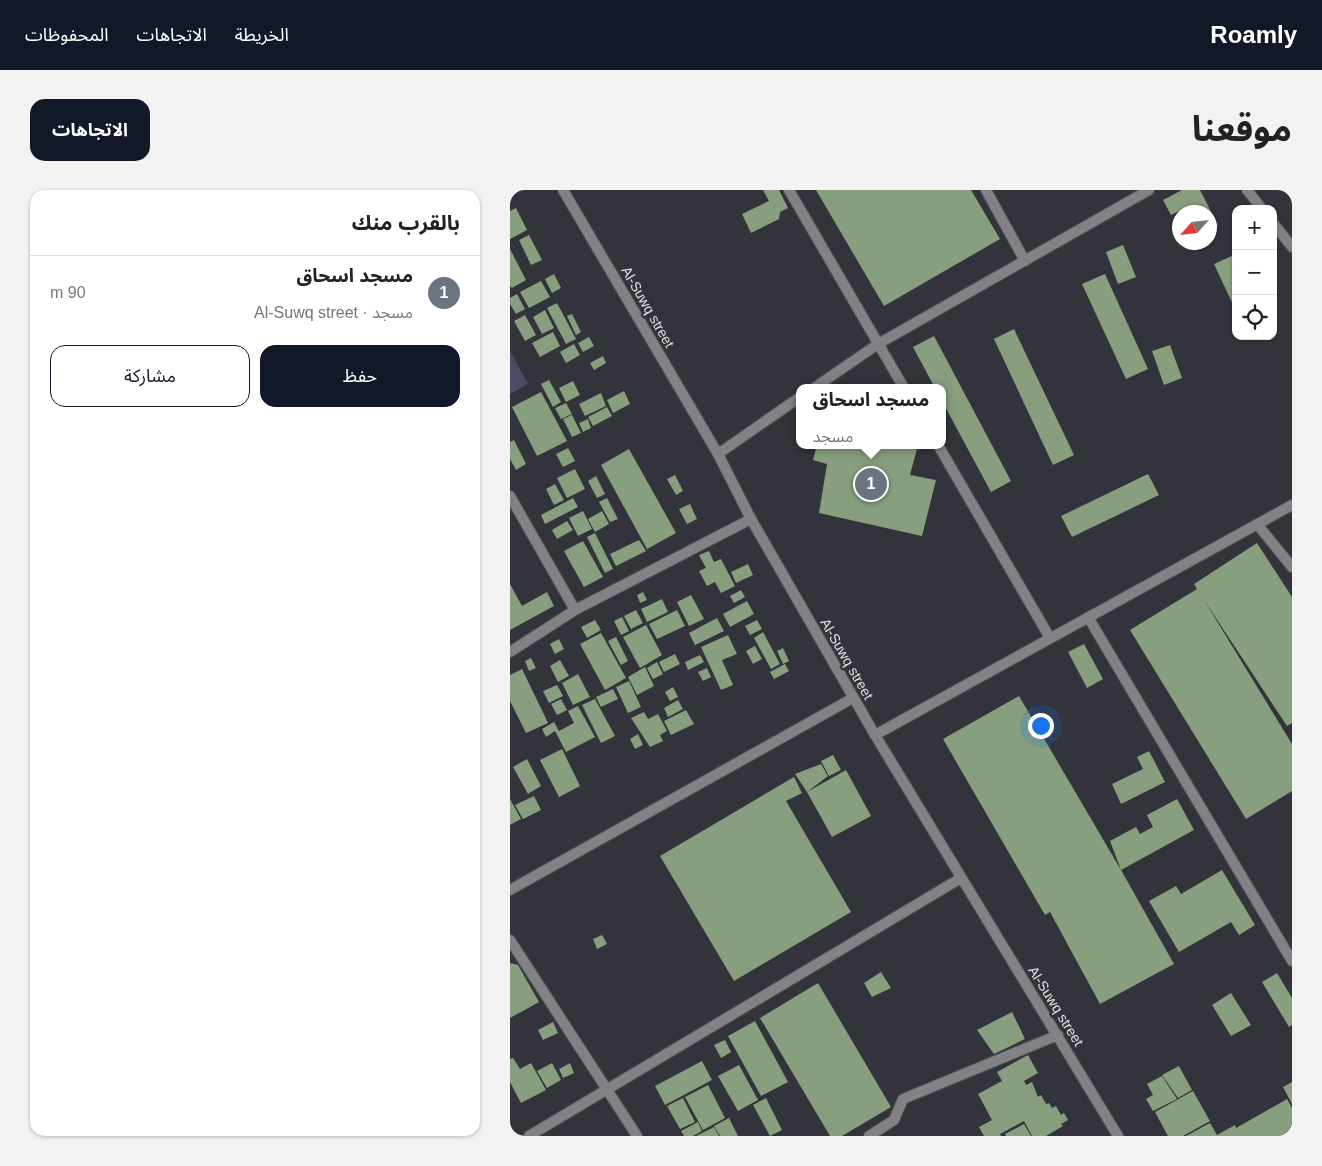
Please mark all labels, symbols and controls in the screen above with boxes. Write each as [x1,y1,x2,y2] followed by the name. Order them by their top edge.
[1210,21,1297,48] text: Roamly
[25,25,109,45] text: المحفوظات
[137,25,207,45] text: الاتجاهات
[235,25,289,45] text: الخريطة
[30,99,150,161] button: الاتجاهات
[1192,109,1292,148] text: موقعنا
[1172,205,1217,250] north arrow
[1232,205,1277,340] map controls
[1232,205,1277,250] button: +
[352,211,460,234] text: بالقرب منك
[1232,250,1277,295] button: −
[618,264,678,351] street label: Al-Suwq street
[297,265,413,286] text: مسجد اسحاق
[50,284,86,301] text: 90 m
[440,284,448,301] text: 1
[1232,295,1277,340] button: locate
[254,304,413,321] text: مسجد · Al-Suwq street
[50,345,250,407] button: مشاركة
[260,345,460,407] button: حفظ
[796,384,946,449] popup
[813,389,929,410] text: مسجد اسحاق
[813,428,853,445] text: مسجد
[855,465,887,503] pin: 1
[817,616,877,703] street label: Al-Suwq street
[1028,713,1054,739] your location
[1025,963,1087,1049] street label: Al-Suwq street

